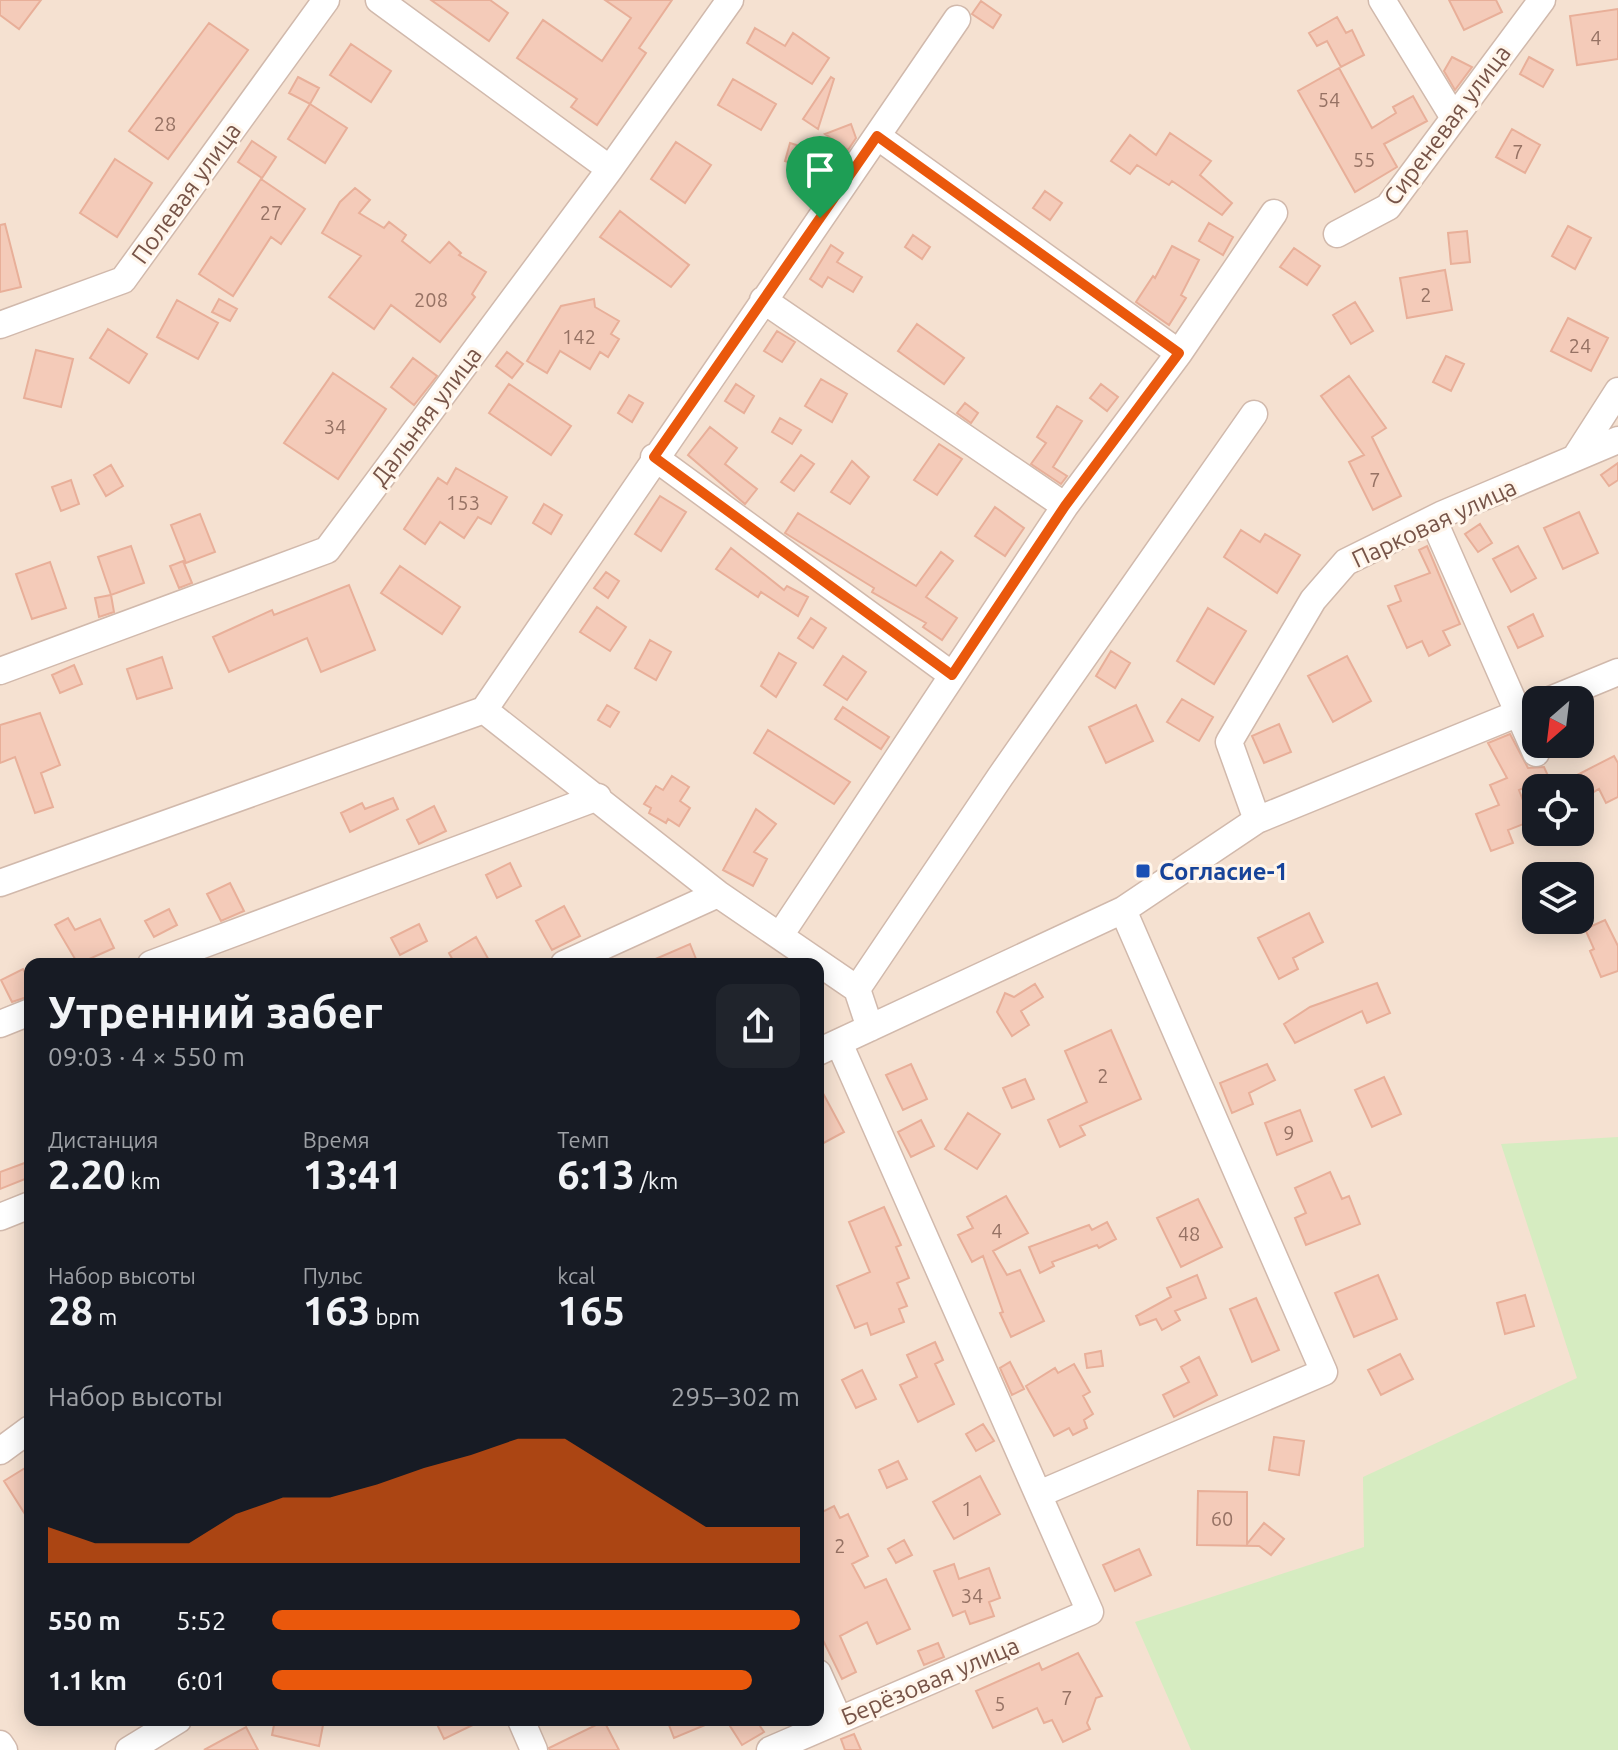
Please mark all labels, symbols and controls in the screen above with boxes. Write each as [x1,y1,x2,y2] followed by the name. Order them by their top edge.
[1590,26,1602,49] house number: 4
[1378,40,1516,210] street label: Сиреневая улица
[1318,88,1340,111] house number: 54
[154,112,176,135] house number: 28
[126,117,246,269] street label: Полевая улица
[786,136,854,218] pin
[1512,140,1524,163] house number: 7
[798,148,842,192] icon: arrive
[1353,148,1375,171] house number: 55
[260,201,282,224] house number: 27
[1420,283,1432,306] house number: 2
[414,288,448,311] house number: 208
[562,325,596,348] house number: 142
[1569,334,1591,357] house number: 24
[365,341,487,491] street label: Дальняя улица
[324,415,346,438] house number: 34
[1369,468,1381,491] house number: 7
[1347,473,1521,573] street label: Парковая улица
[446,491,480,514] house number: 153
[1522,686,1594,758] north arrow
[1522,686,1594,934] map controls
[1522,774,1594,846] button: locate
[1159,858,1288,885] place label: Согласие-1
[1134,862,1152,880] marker: Согласие-1
[1522,862,1594,934] button: layers
[716,984,800,1068] button: share
[48,987,382,1036] text: Утренний забег
[48,1042,245,1071] text: 09:03 · 4 × 550 m
[1097,1064,1109,1087] house number: 2
[1283,1121,1295,1144] house number: 9
[48,1127,158,1152] text: Дистанция
[303,1127,369,1152] text: Время
[557,1127,609,1152] text: Темп
[48,1152,126,1197] text: 2.20
[303,1152,403,1197] text: 13:41
[557,1152,635,1197] text: 6:13
[126,1168,161,1193] text: km
[635,1168,678,1193] text: /km
[991,1219,1003,1242] house number: 4
[1178,1222,1200,1245] house number: 48
[48,1263,196,1288] text: Набор высоты
[303,1263,363,1288] text: Пульс
[557,1263,595,1288] text: kcal
[48,1288,93,1333] text: 28
[303,1288,370,1333] text: 163
[557,1288,625,1333] text: 165
[93,1304,117,1329] text: m
[370,1304,420,1329] text: bpm
[48,1382,223,1411] text: Набор высоты
[671,1382,800,1411] text: 295–302 m
[961,1497,973,1520] house number: 1
[1211,1507,1233,1530] house number: 60
[834,1534,846,1557] house number: 2
[961,1584,983,1607] house number: 34
[48,1606,121,1635] text: 550 m
[176,1606,226,1635] text: 5:52
[837,1631,1023,1731] street label: Берёзовая улица
[48,1666,127,1695] text: 1.1 km
[176,1666,226,1695] text: 6:01
[1061,1686,1073,1709] house number: 7
[994,1692,1006,1715] house number: 5

